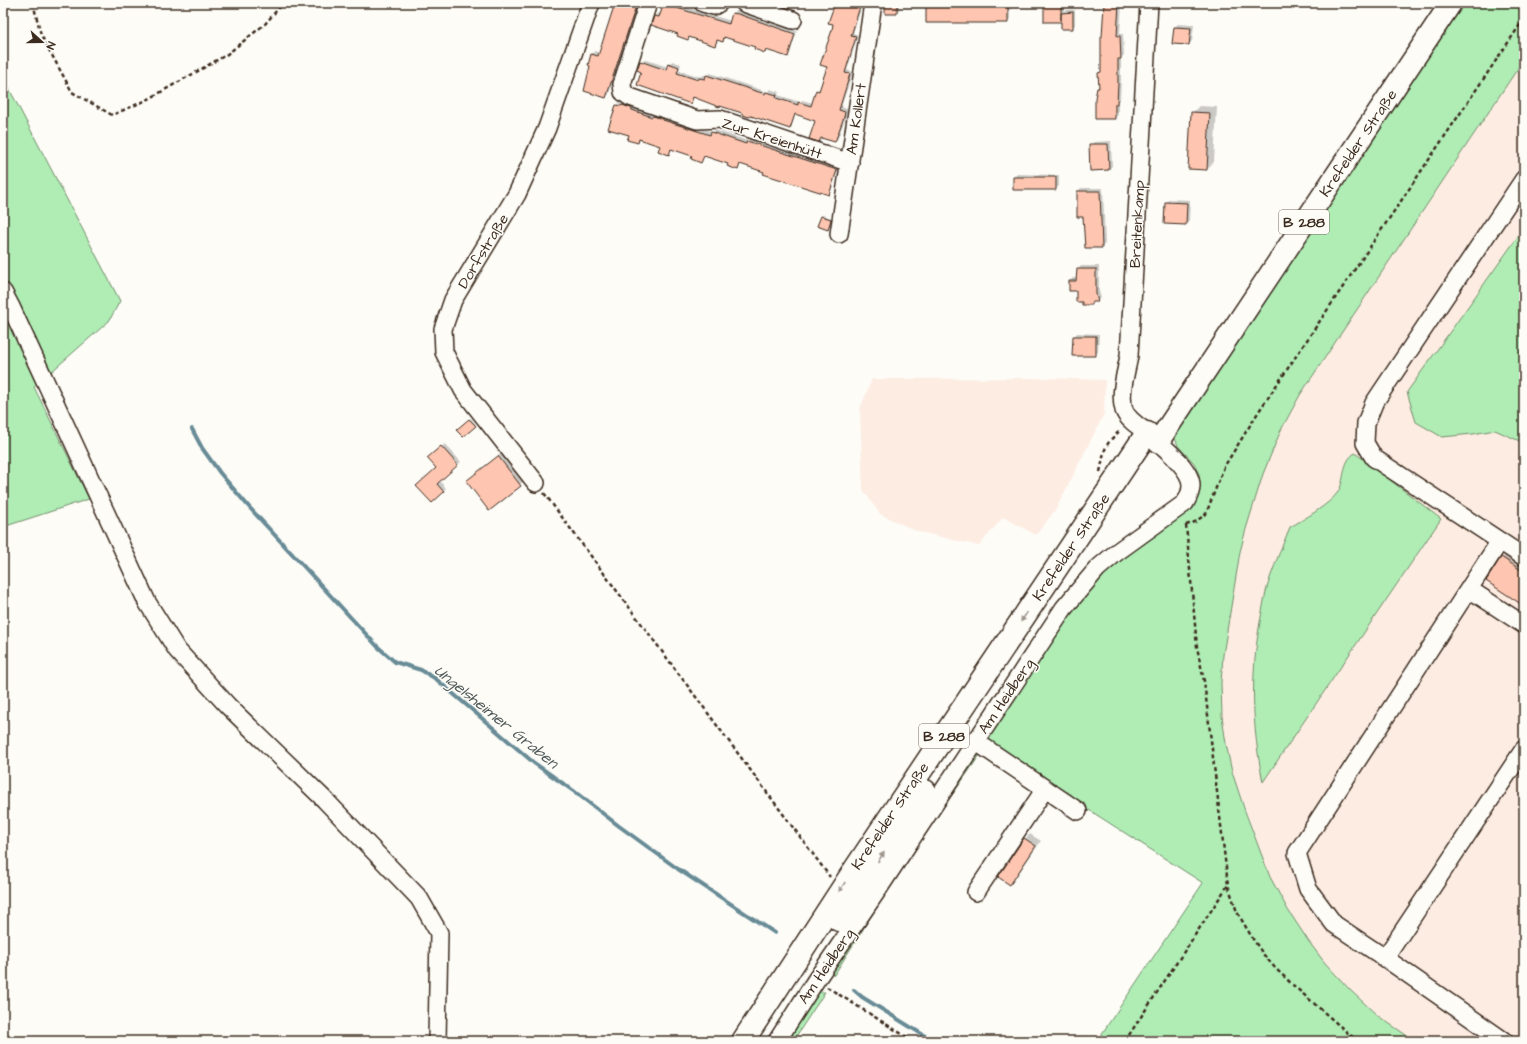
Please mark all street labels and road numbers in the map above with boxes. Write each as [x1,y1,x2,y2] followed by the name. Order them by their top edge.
[841,82,872,156] street label: Am Kollert
[1315,85,1402,201] street label: Krefelder Straße
[719,112,825,165] street label: Zur Kreienhütt
[1125,180,1150,268] street label: Breitenkamp
[453,210,514,293] street label: Dorfstraße
[1279,210,1329,234] road number: B 288
[1028,489,1115,605] street label: Krefelder Straße
[973,654,1040,739] street label: Am Heidberg
[919,724,969,748] road number: B 288
[847,758,934,874] street label: Krefelder Straße
[793,924,860,1009] street label: Am Heidberg

